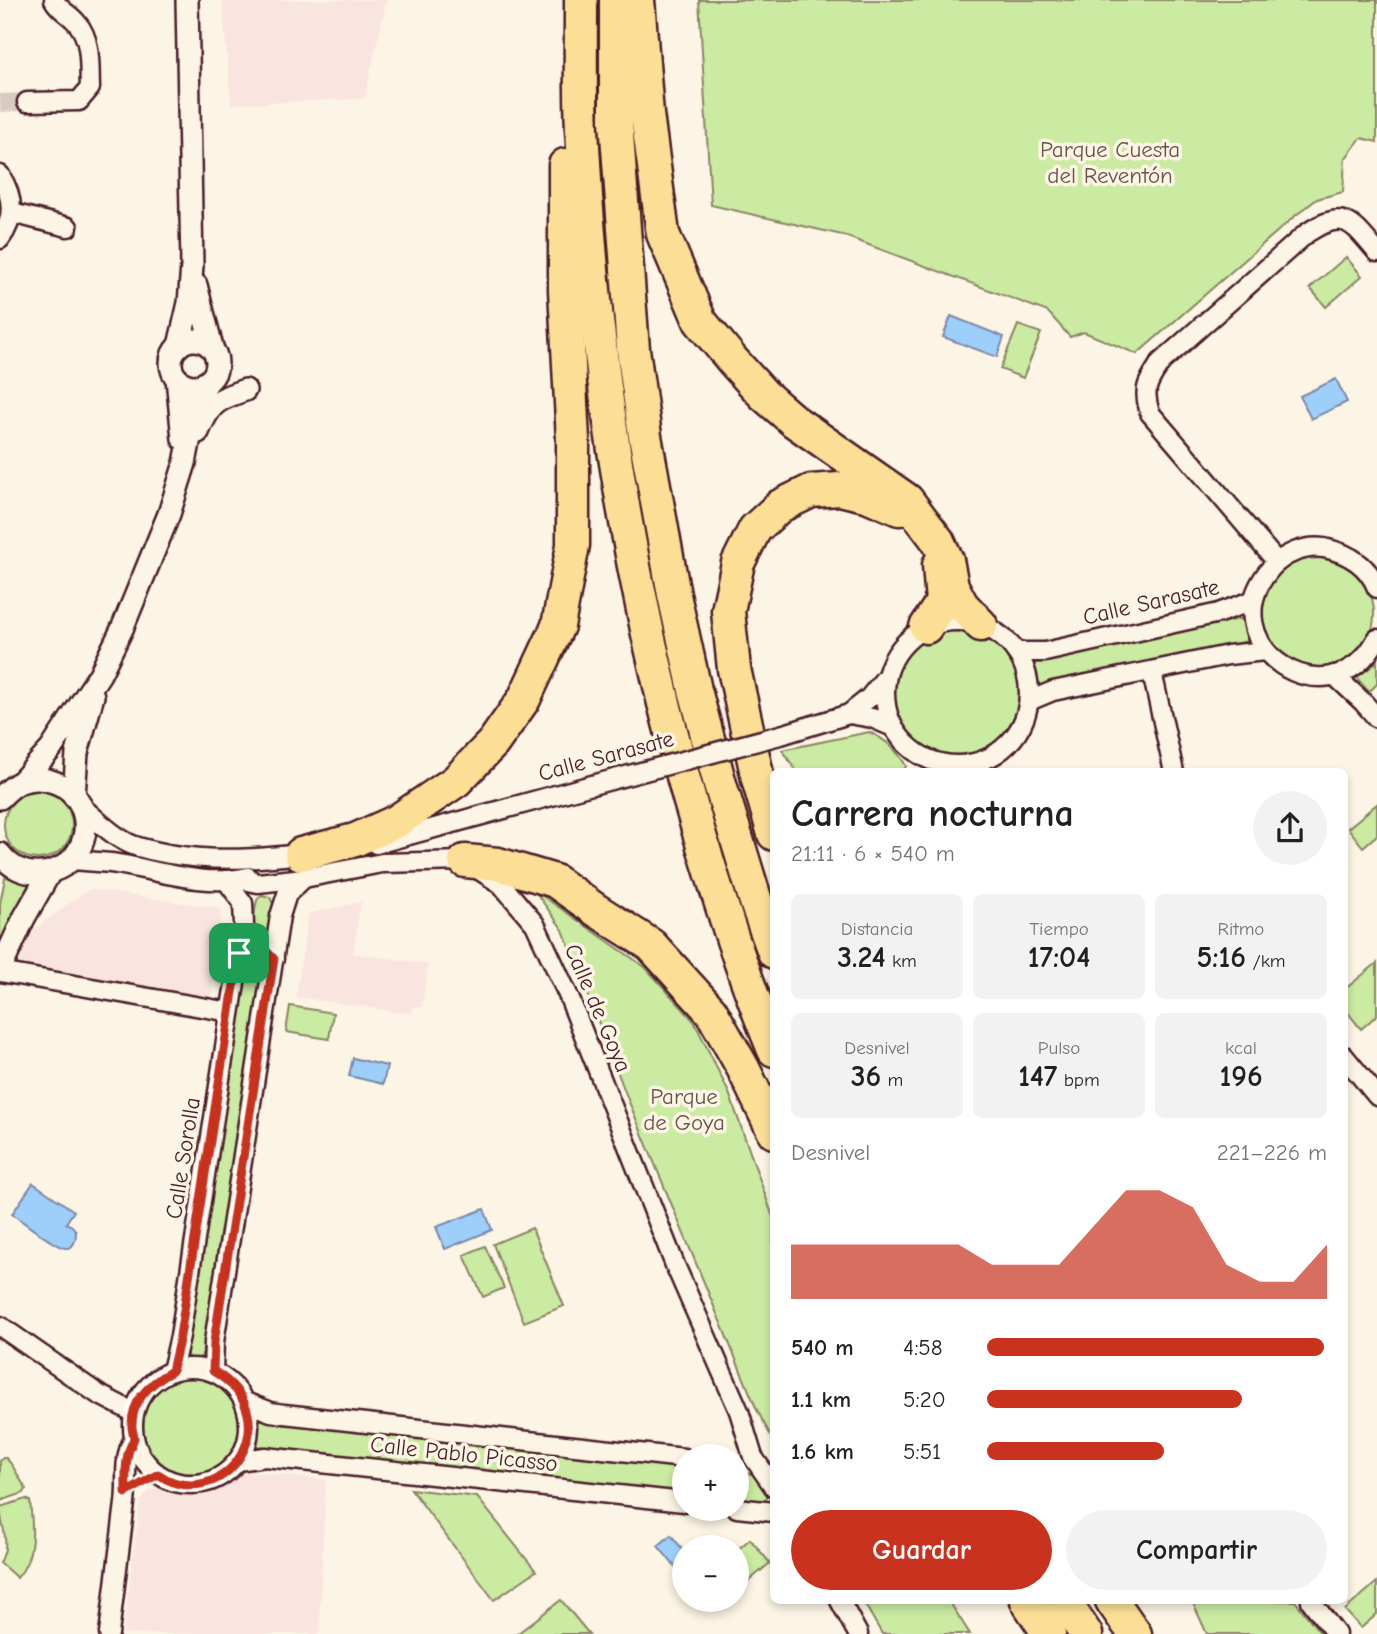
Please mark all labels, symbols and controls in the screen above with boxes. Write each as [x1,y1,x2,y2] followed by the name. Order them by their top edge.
[1040,136,1180,189] park label: Parque Cuesta del Reventón
[1080,573,1222,631] street label: Calle Sarasate
[535,725,677,787] street label: Calle Sarasate
[1253,791,1327,865] button: share
[791,792,1074,836] text: Carrera nocturna
[791,840,955,867] text: 21:11 · 6 × 540 m
[841,918,913,940] text: Distancia
[1029,918,1089,940] text: Tiempo
[1218,918,1264,940] text: Ritmo
[209,923,269,983] pin
[220,934,258,972] icon: arrive
[559,940,637,1076] street label: Calle de Goya
[837,940,886,975] text: 3.24
[1028,940,1090,975] text: 17:04
[1196,940,1246,975] text: 5:16
[886,950,917,972] text: km
[1246,950,1286,972] text: /km
[844,1037,910,1059] text: Desnivel
[1038,1037,1080,1059] text: Pulso
[1225,1037,1257,1059] text: kcal
[851,1059,881,1094] text: 36
[1018,1059,1057,1094] text: 147
[1219,1059,1263,1094] text: 196
[881,1069,903,1091] text: m
[1057,1069,1100,1091] text: bpm
[643,1083,725,1136] park label: Parque de Goya
[160,1095,206,1221] street label: Calle Sorolla
[791,1139,870,1166] text: Desnivel
[1217,1139,1327,1166] text: 221–226 m
[791,1334,854,1361] text: 540 m
[903,1334,943,1361] text: 4:58
[791,1386,851,1413] text: 1.1 km
[903,1386,946,1413] text: 5:20
[369,1431,559,1477] street label: Calle Pablo Picasso
[791,1438,854,1465] text: 1.6 km
[903,1438,941,1465] text: 5:51
[672,1444,749,1612] map controls
[672,1444,749,1521] button: +
[791,1510,1052,1590] button: Guardar
[1066,1510,1327,1590] button: Compartir
[672,1535,749,1612] button: −

